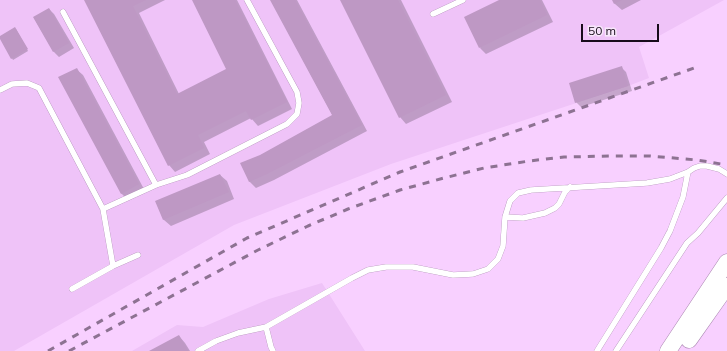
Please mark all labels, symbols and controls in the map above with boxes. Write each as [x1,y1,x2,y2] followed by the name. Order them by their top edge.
[583,16,661,42] scale bar
[588,23,616,38] text: 50 m

